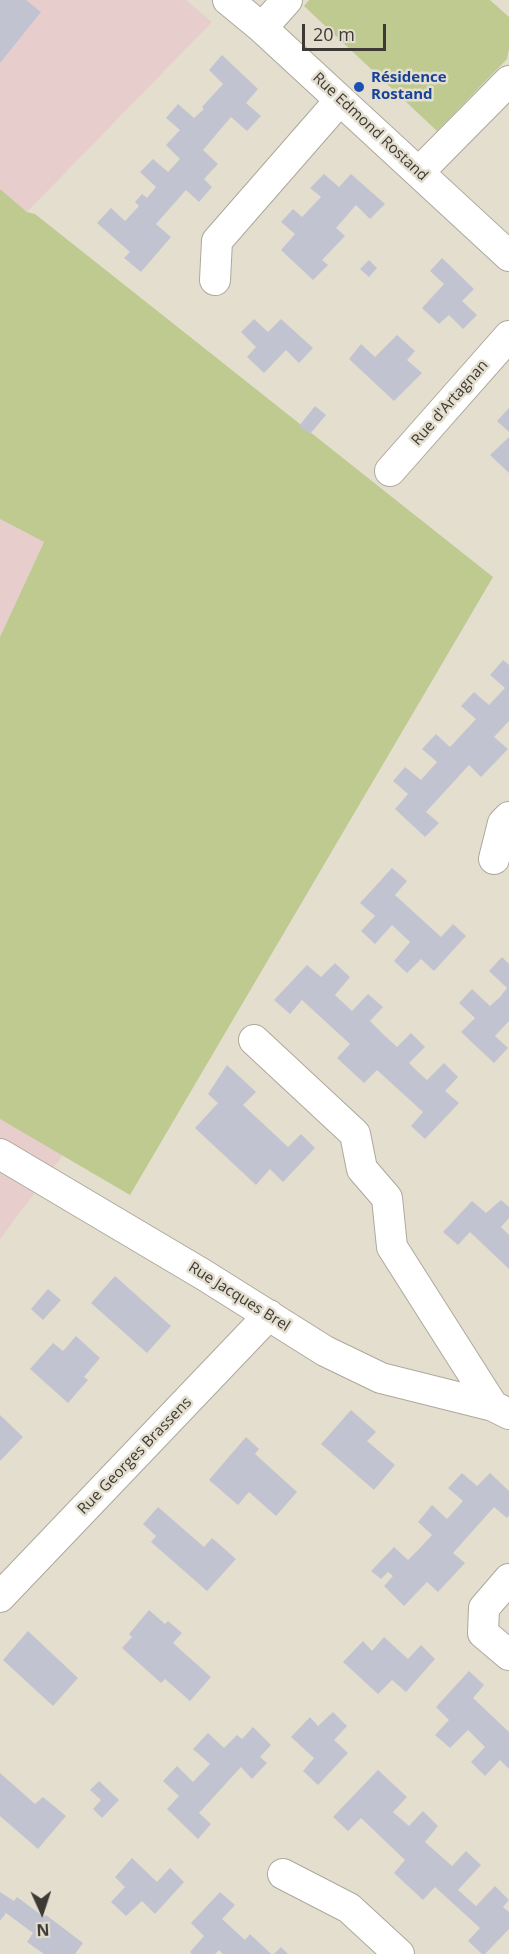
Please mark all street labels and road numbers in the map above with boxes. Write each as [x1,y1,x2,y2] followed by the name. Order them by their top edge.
[309,69,431,185] street label: Rue Edmond Rostand
[408,357,492,449] street label: Rue d'Artagnan
[185,1259,293,1335] street label: Rue Jacques Brel
[74,1394,196,1518] street label: Rue Georges Brassens

